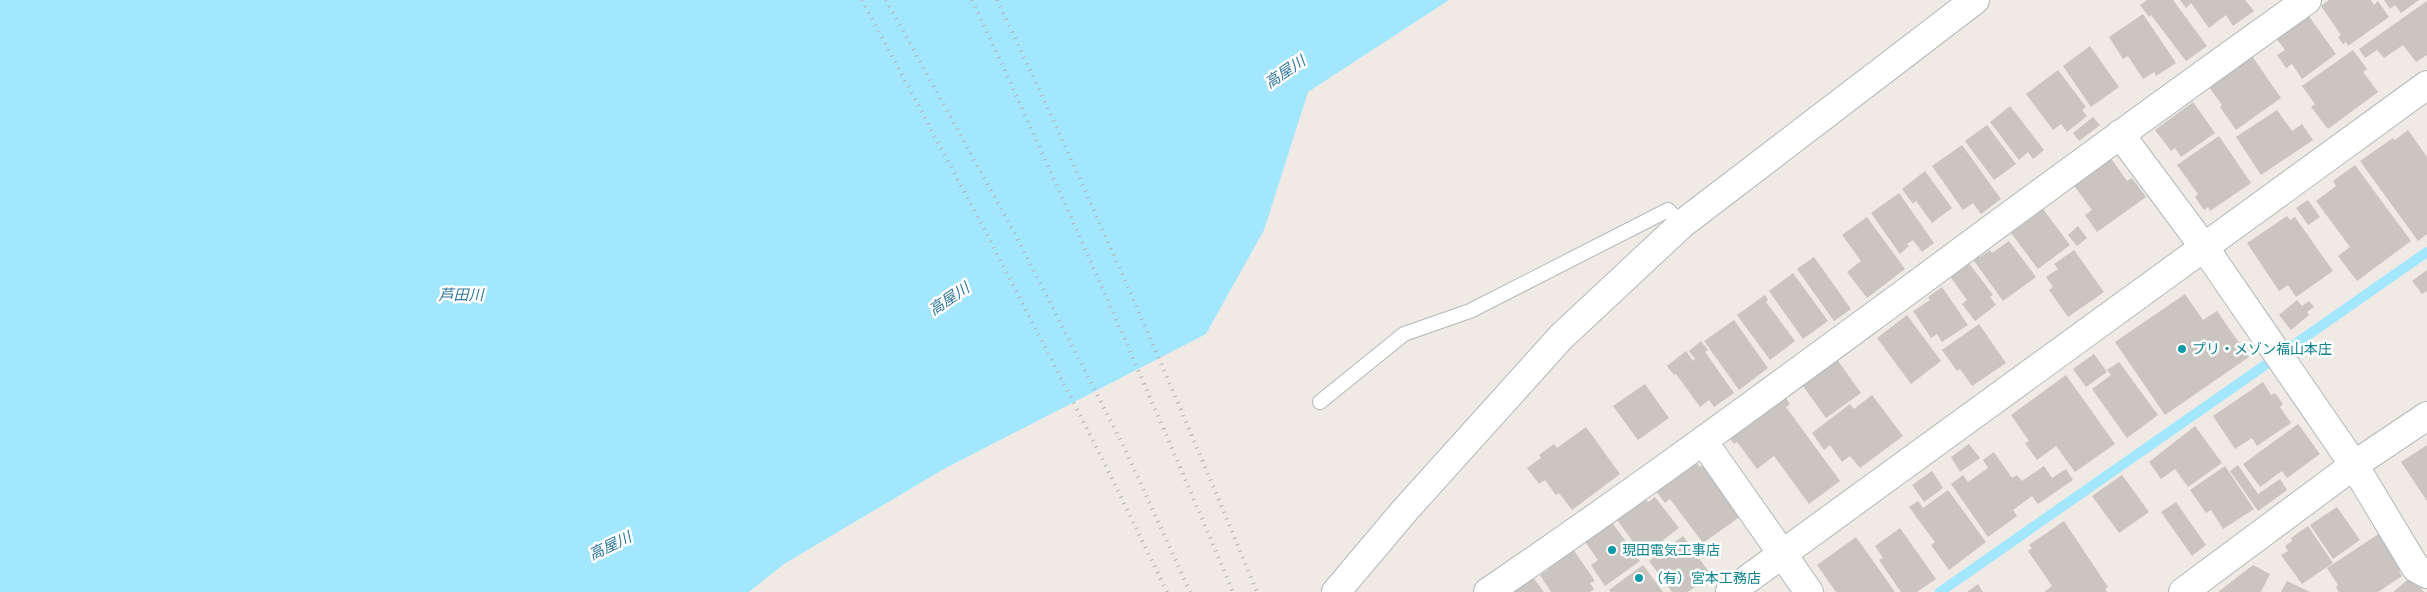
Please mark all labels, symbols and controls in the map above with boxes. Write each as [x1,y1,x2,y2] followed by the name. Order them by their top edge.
[1261,51,1310,92] water label: 高屋川
[925,278,974,319] water label: 高屋川
[438,286,485,304] water label: 芦田川
[2192,341,2332,358] place label: プリ・メゾン福山本庄
[2176,343,2188,355] marker: プリ・メゾン福山本庄
[586,527,636,564] water label: 高屋川
[1622,542,1720,559] place label: 現田電気工事店
[1606,544,1618,556] marker: 現田電気工事店
[1649,570,1761,587] place label: （有）宮本工務店
[1633,572,1645,584] marker: （有）宮本工務店

